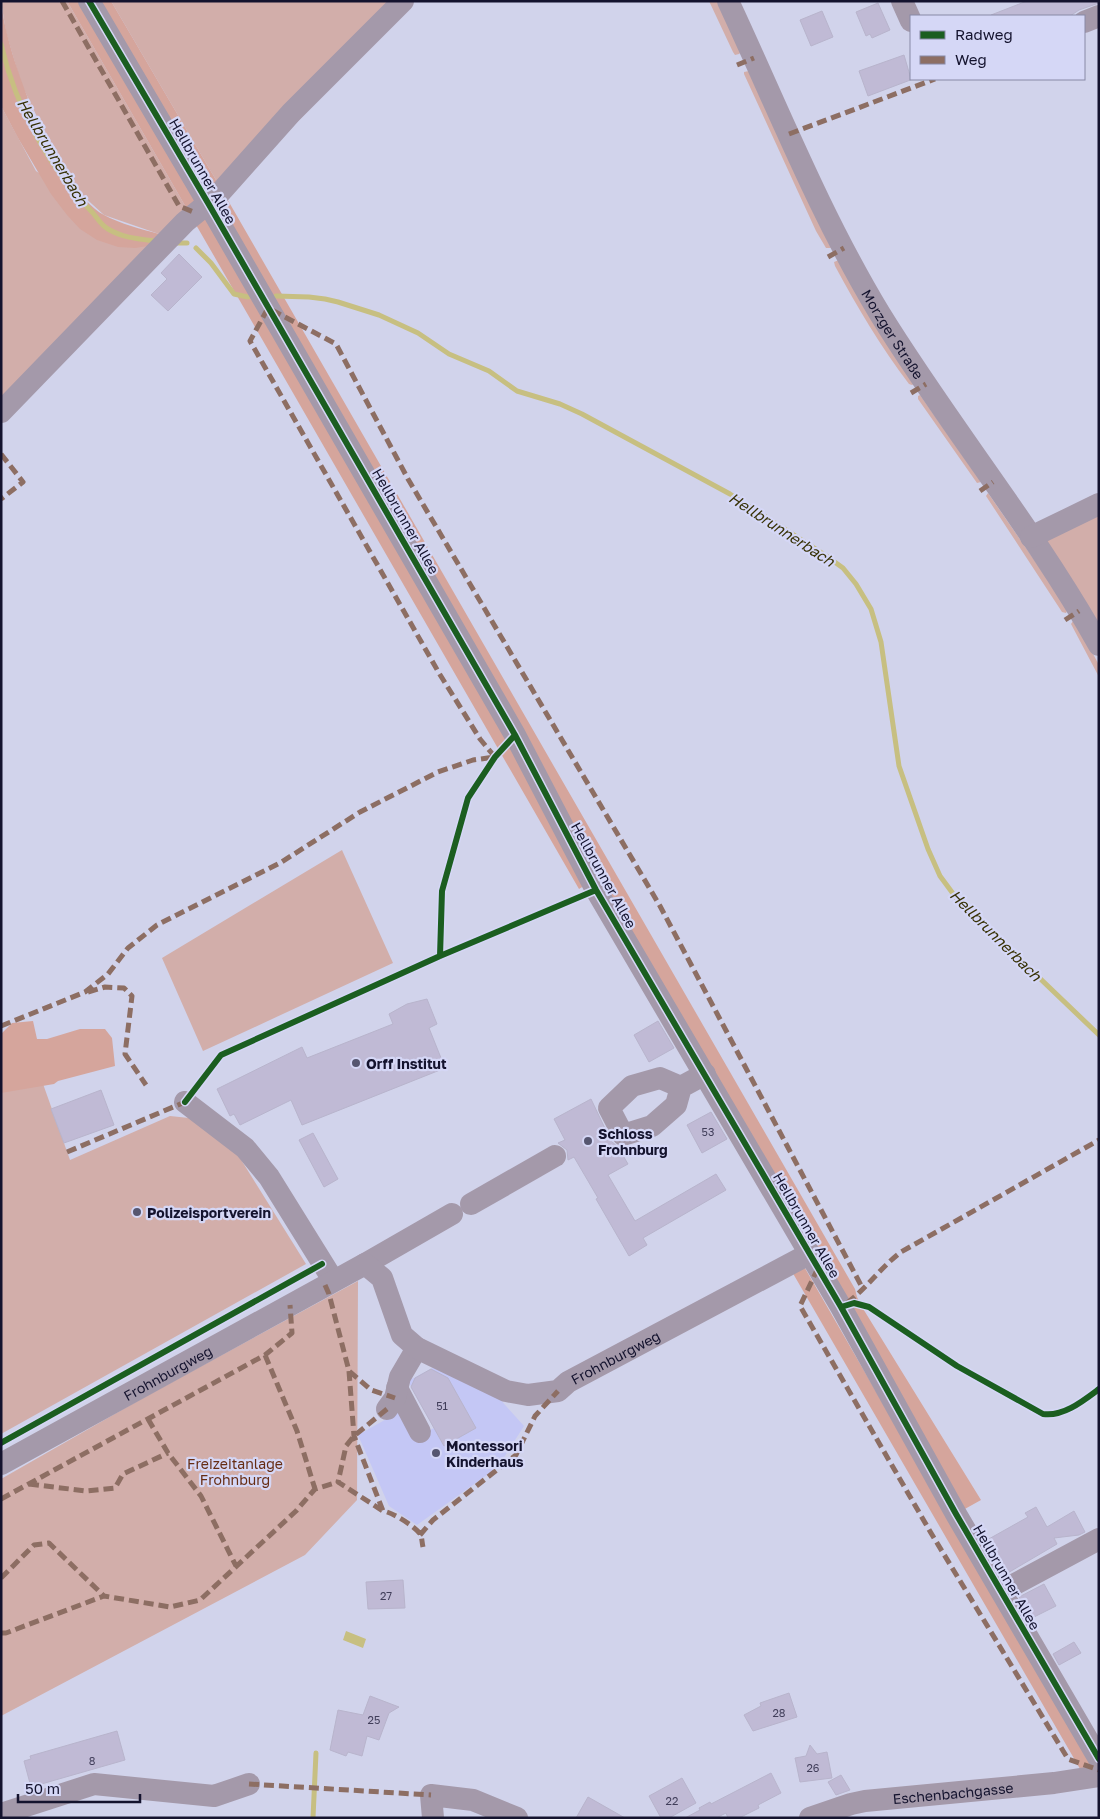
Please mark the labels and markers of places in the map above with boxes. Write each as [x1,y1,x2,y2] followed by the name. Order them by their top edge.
[366,1055,447,1072] place label: Orff Institut
[350,1057,362,1069] marker: Orff Institut
[598,1125,668,1158] place label: Schloss Frohnburg
[582,1135,594,1147] marker: Schloss Frohnburg
[147,1204,271,1221] place label: Polizeisportverein
[131,1206,143,1218] marker: Polizeisportverein
[446,1437,524,1470] place label: Montessori Kinderhaus
[430,1447,442,1459] marker: Montessori Kinderhaus

